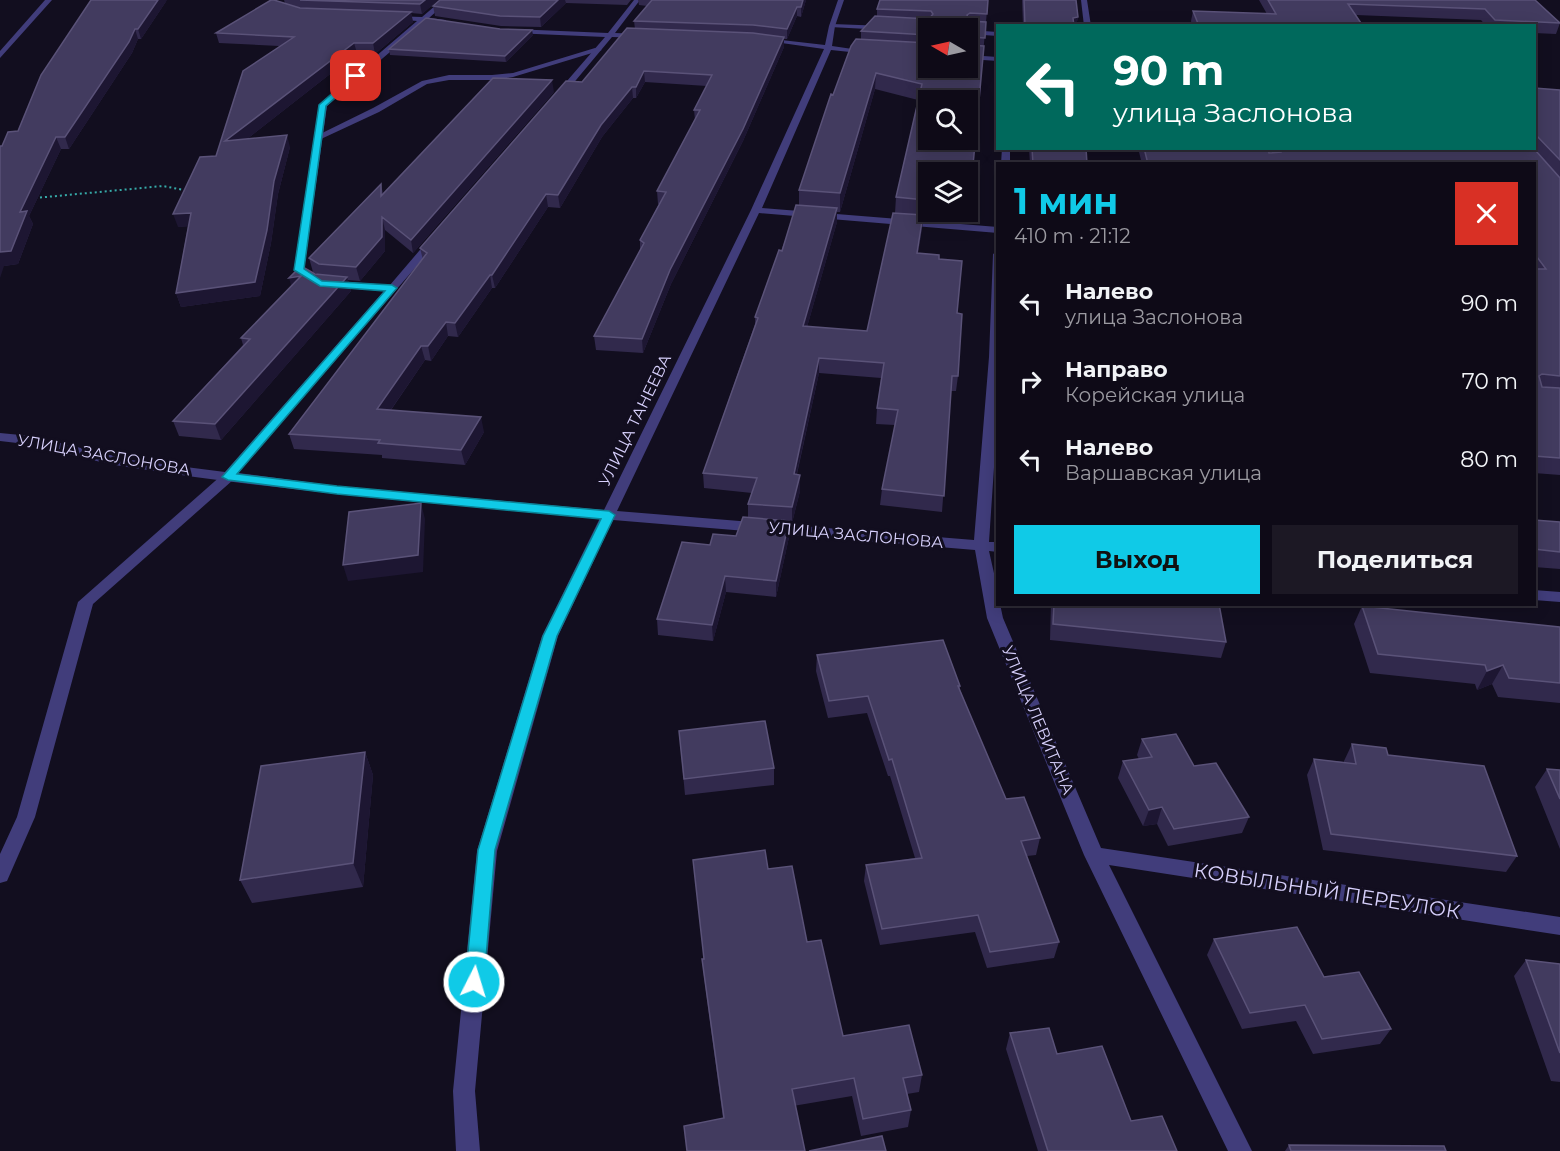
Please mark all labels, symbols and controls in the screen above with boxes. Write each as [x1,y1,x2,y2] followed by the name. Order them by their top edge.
[918,18,978,78] north arrow
[918,18,978,222] map controls
[1113,44,1224,96] text: 90 m
[1014,48,1092,126] icon: left
[330,50,381,101] pin
[339,59,372,92] icon: arrive
[918,90,978,150] button: search
[1113,96,1353,129] text: улица Заслонова
[918,162,978,222] button: layers
[1014,179,1118,223] text: 1 мин
[1455,182,1518,245] button: close
[1014,224,1131,248] text: 410 m · 21:12
[1065,278,1153,305] text: Налево
[1014,287,1047,320] icon: left
[1461,290,1518,317] text: 90 m
[1065,305,1243,329] text: улица Заслонова
[595,351,675,489] street label: УЛИЦА ТАНЕЕВА
[1065,356,1168,383] text: Направо
[1014,365,1047,398] icon: right
[1462,368,1518,395] text: 70 m
[1065,383,1245,407] text: Корейская улица
[16,430,192,480] street label: УЛИЦА ЗАСЛОНОВА
[1065,434,1153,461] text: Налево
[1014,443,1047,476] icon: left
[1460,446,1518,473] text: 80 m
[1065,461,1262,485] text: Варшавская улица
[768,518,944,552] street label: УЛИЦА ЗАСЛОНОВА
[1014,525,1260,594] button: Выход
[1272,525,1518,594] button: Поделиться
[998,643,1078,797] street label: УЛИЦА ЛЕВИТАНА
[1192,858,1462,924] street label: КОВЫЛЬНЫЙ ПЕРЕУЛОК
[442,950,506,1014] position arrow

